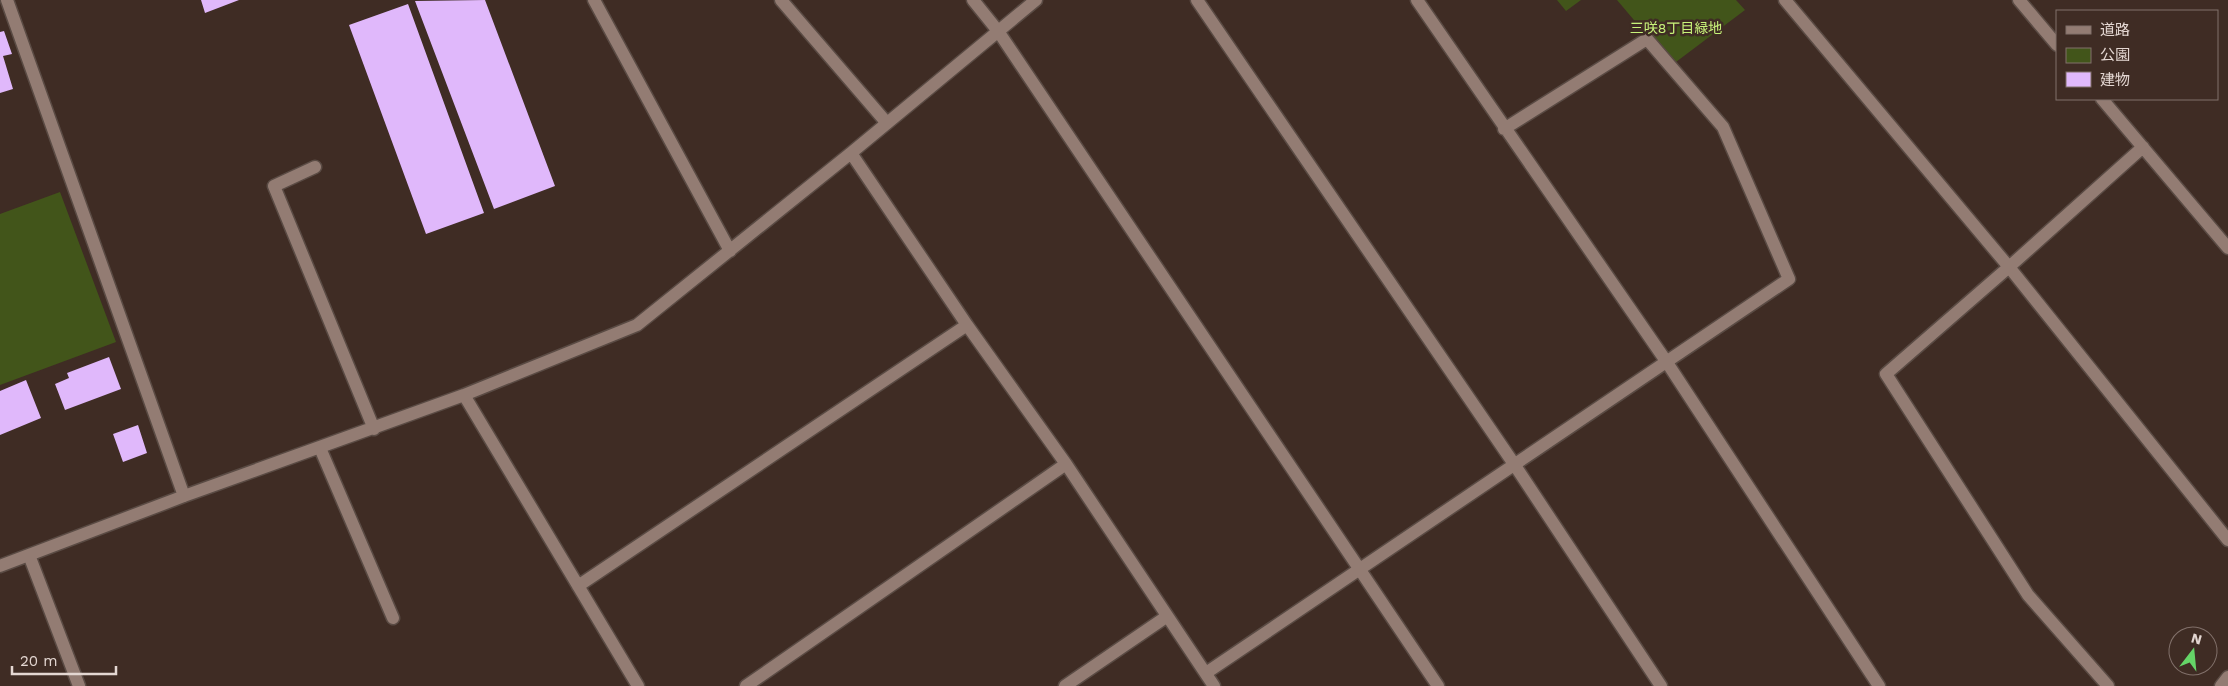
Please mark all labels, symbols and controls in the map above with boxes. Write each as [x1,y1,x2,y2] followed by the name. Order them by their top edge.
[2056,10,2218,100] legend
[1630,20,1722,36] park label: 三咲8丁目緑地
[2100,21,2130,39] text: 道路
[2100,46,2130,64] text: 公園
[2100,71,2130,89] text: 建物
[2168,626,2218,676] north arrow
[2189,629,2204,648] text: N
[12,644,116,676] scale bar
[20,652,58,670] text: 20 m

